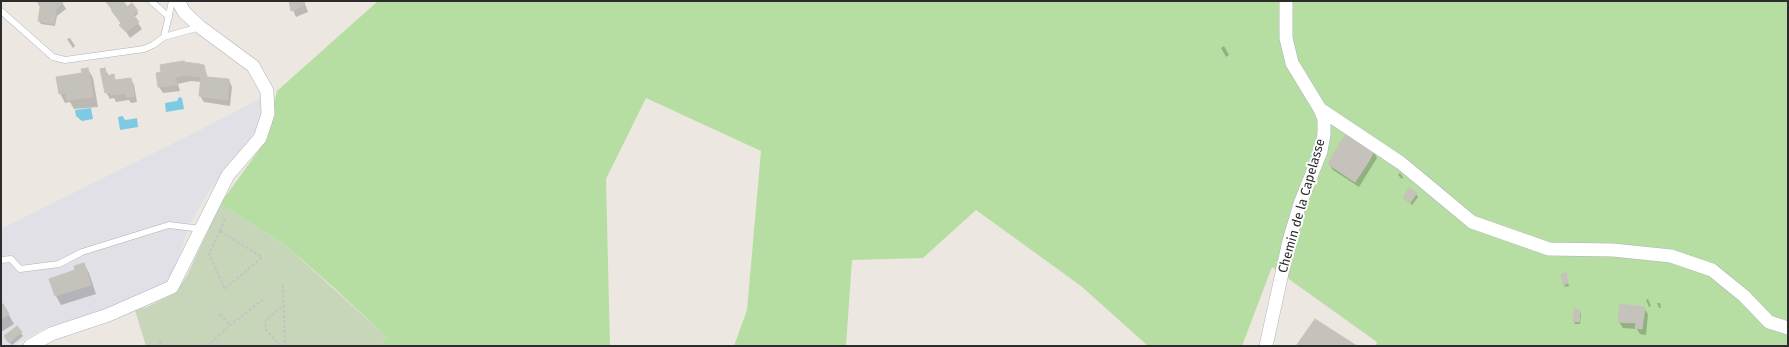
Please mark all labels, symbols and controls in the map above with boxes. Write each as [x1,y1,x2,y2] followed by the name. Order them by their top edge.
[1275,137,1329,275] street label: Chemin de la Capelasse

